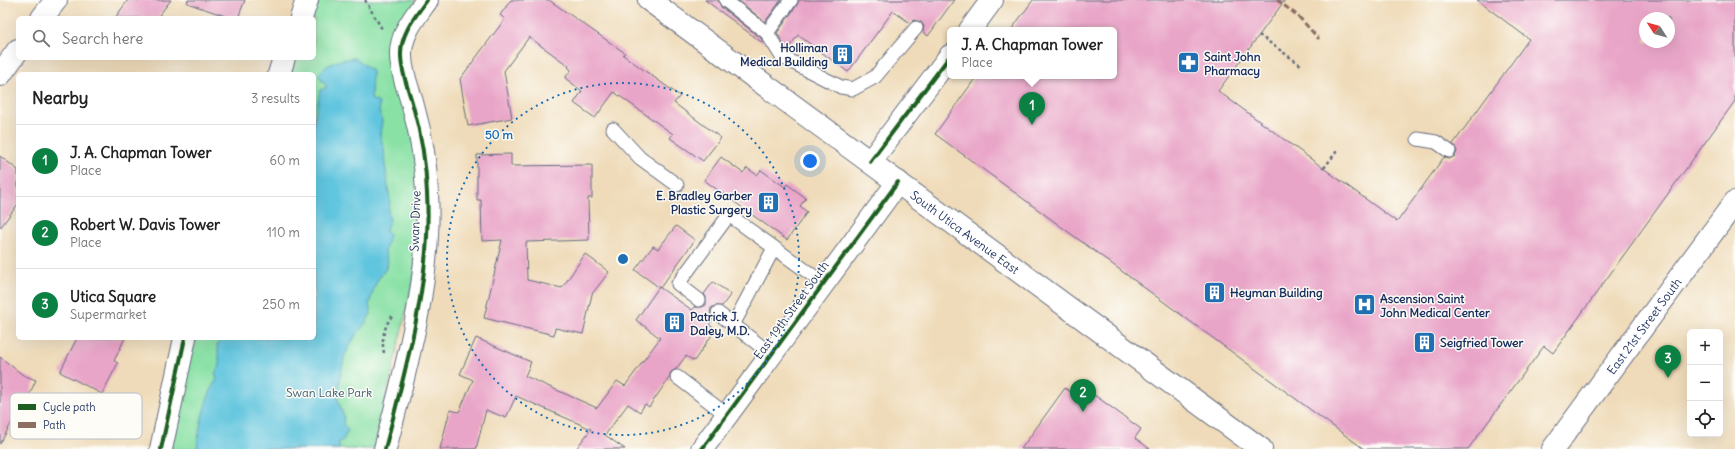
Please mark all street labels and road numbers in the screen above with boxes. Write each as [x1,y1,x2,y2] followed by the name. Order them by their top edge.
[908,187,1022,277] street label: South Utica Avenue East
[406,190,424,252] street label: Swan Drive
[750,258,832,362] street label: East 19th Street South
[1603,275,1684,377] street label: East 21st Street South

